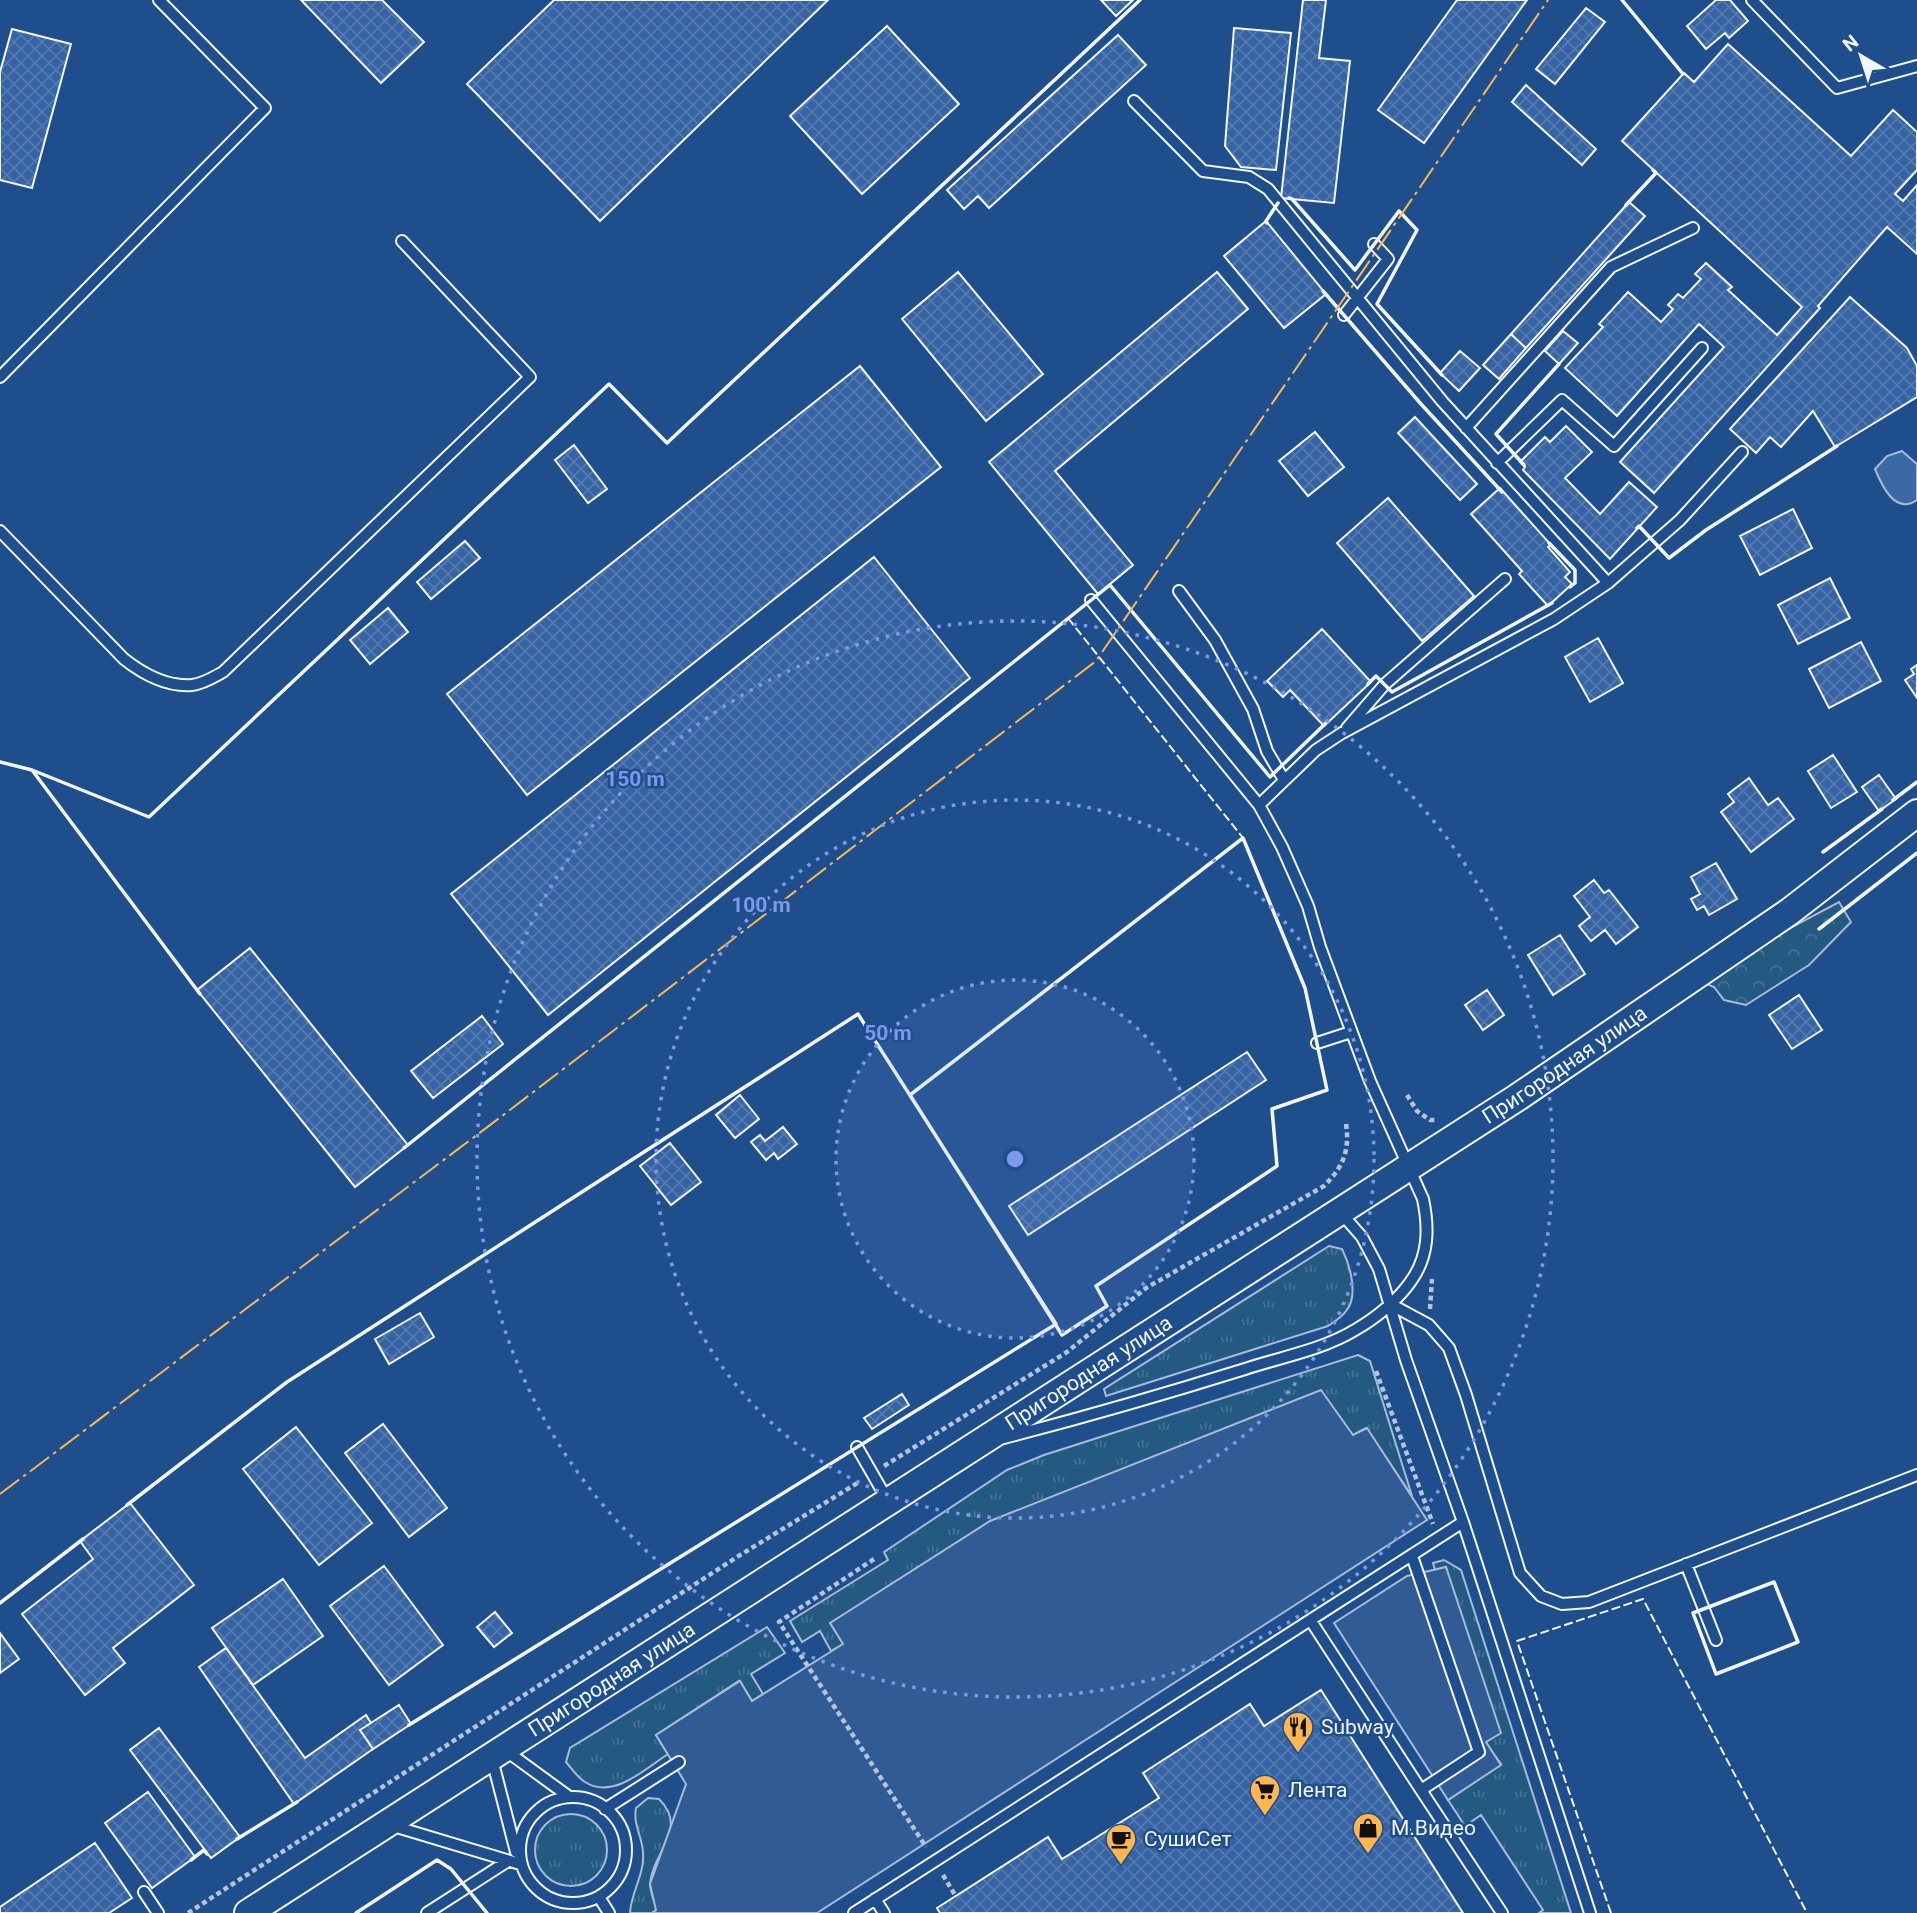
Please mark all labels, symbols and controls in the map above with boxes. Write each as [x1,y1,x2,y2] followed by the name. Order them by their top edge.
[1826,21,1896,91] north arrow
[1838,30,1863,56] text: N
[605,767,665,791] text: 150 m
[731,893,791,917] text: 100 m
[1478,1001,1651,1129] street label: Пригородная улица
[864,1021,912,1045] text: 50 m
[1003,1147,1027,1171] centre of rings
[1001,1311,1176,1435] street label: Пригородная улица
[524,1617,699,1742] street label: Пригородная улица
[1281,1710,1315,1754] restaurant icon: Subway
[1321,1715,1394,1739] place label: Subway
[1248,1773,1282,1817] supermarket icon: Лента
[1288,1778,1347,1802] place label: Лента
[1351,1811,1385,1855] shop icon: М.Видео
[1391,1816,1476,1840] place label: М.Видео
[1104,1822,1138,1866] cafe icon: СушиСет
[1144,1827,1232,1851] place label: СушиСет

